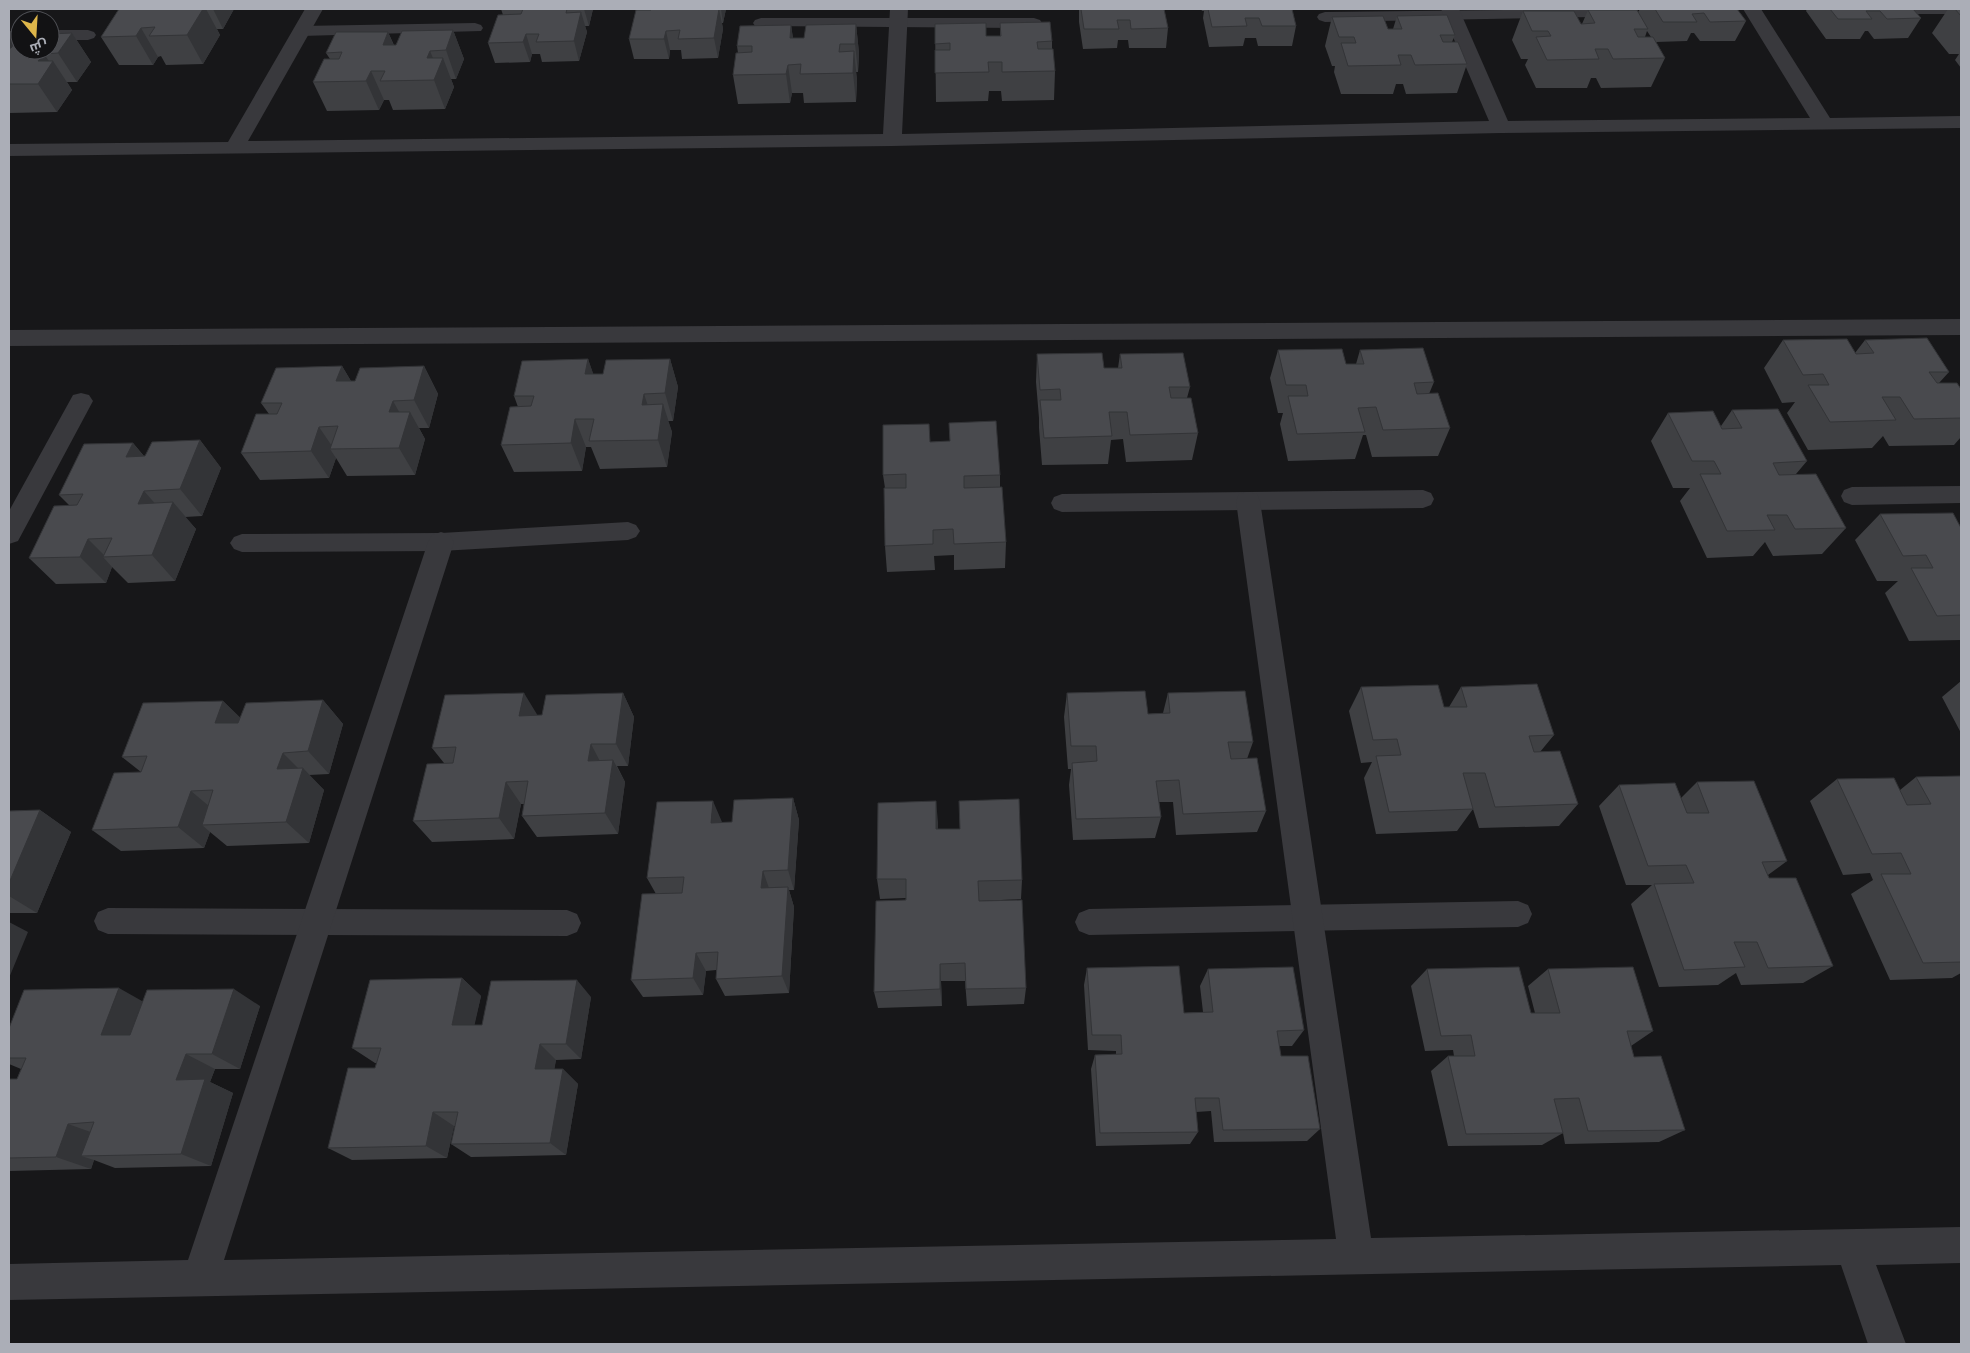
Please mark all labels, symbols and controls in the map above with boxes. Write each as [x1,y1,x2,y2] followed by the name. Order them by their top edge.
[10,10,60,60] north arrow
[28,36,50,58] text: ش

